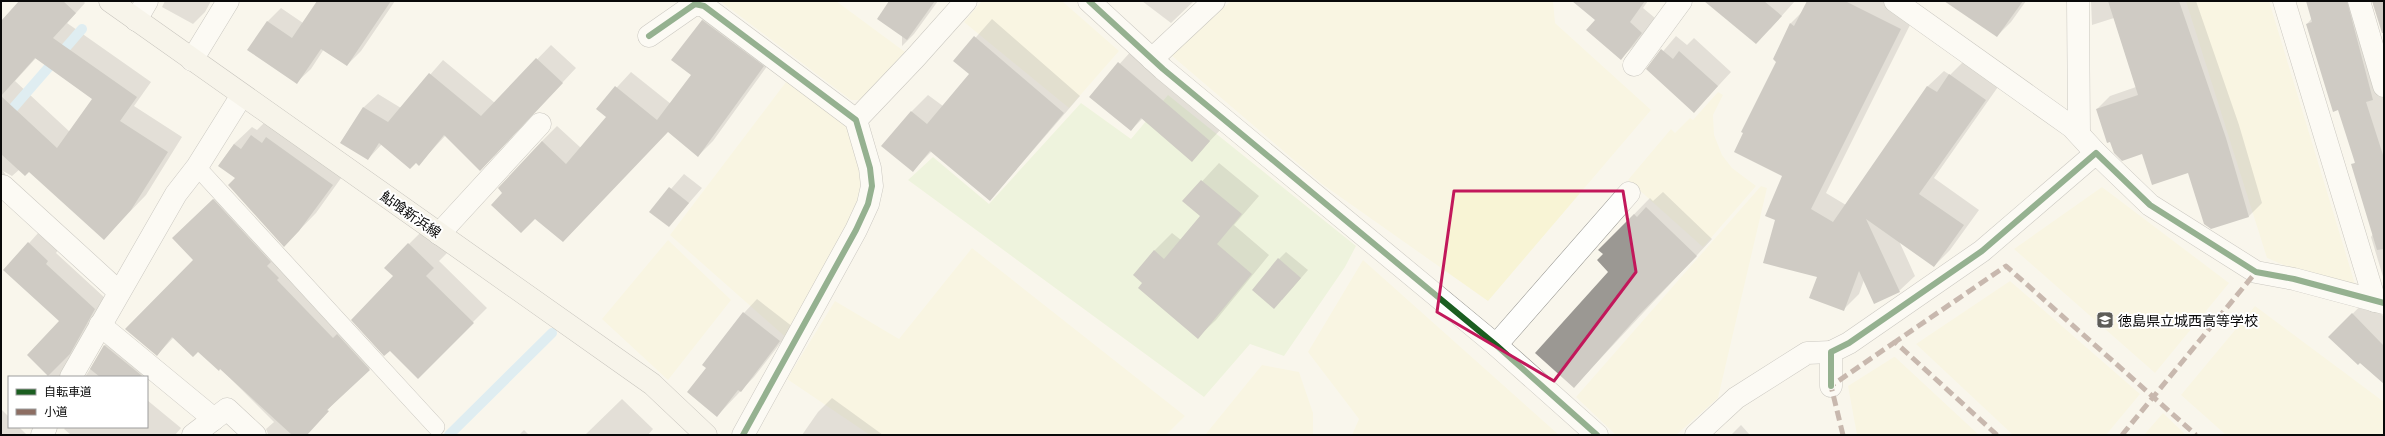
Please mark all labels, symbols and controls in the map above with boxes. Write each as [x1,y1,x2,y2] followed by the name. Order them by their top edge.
[377,186,445,242] street label: 鮎喰新浜線
[2095,310,2115,330] school or university icon: 徳島県立城西高等学校
[2118,311,2258,330] place label: 徳島県立城西高等学校
[8,376,148,428] legend
[44,383,92,399] text: 自転車道
[44,403,68,419] text: 小道

